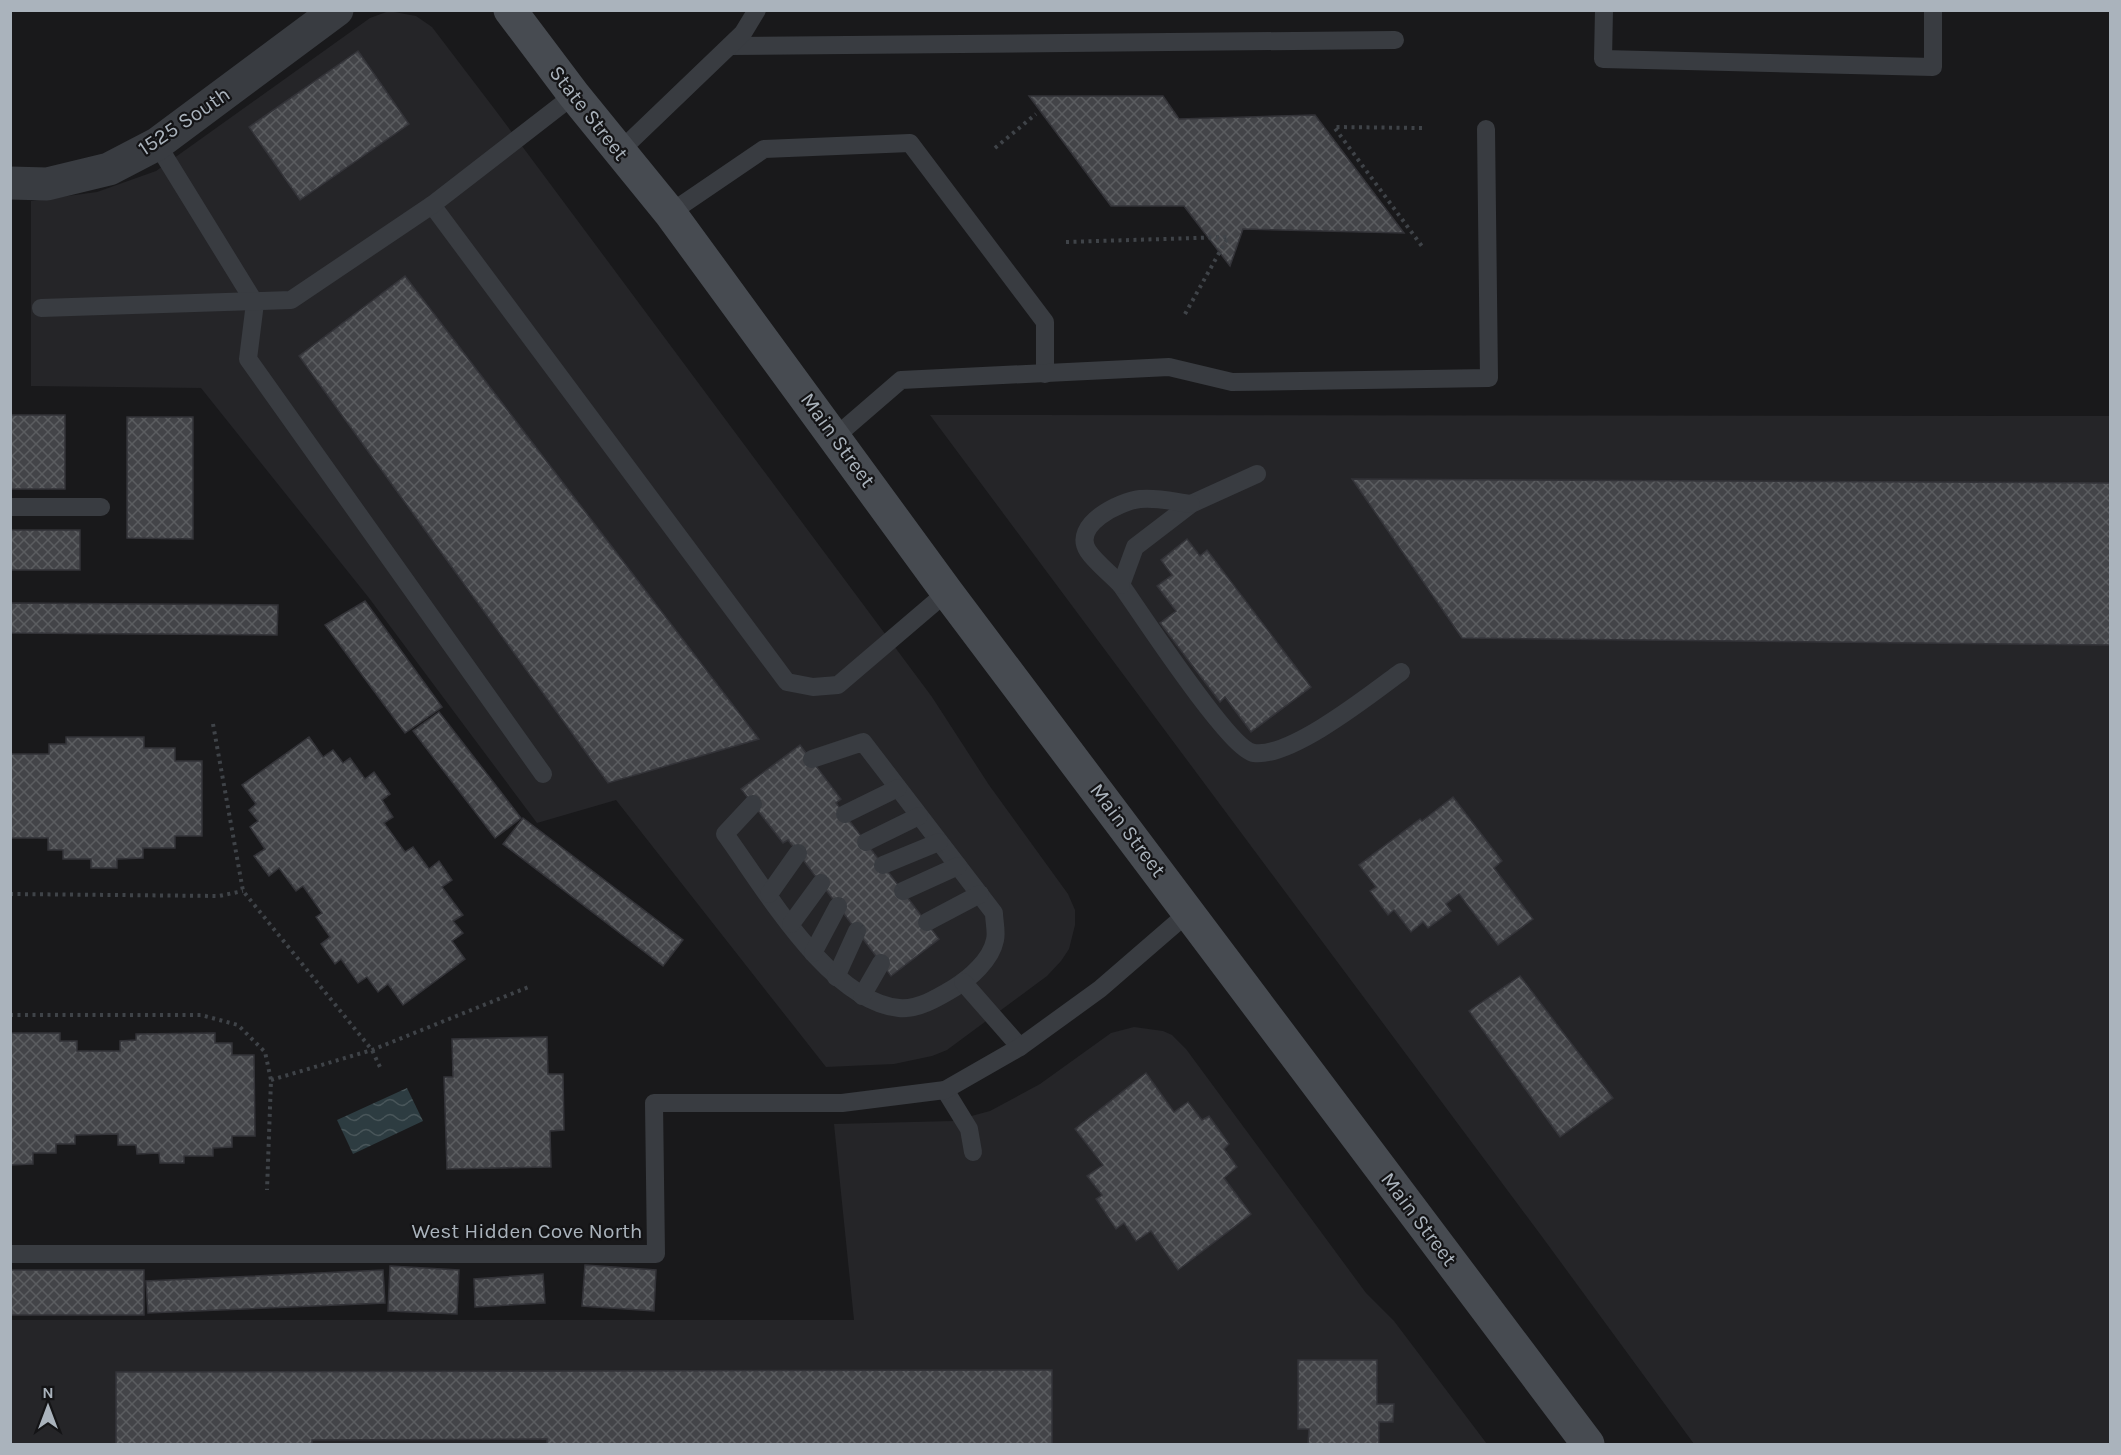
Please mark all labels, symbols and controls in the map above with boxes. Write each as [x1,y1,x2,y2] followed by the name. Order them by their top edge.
[545,61,633,165] street label: State Street
[134,82,234,160] street label: 1525 South
[796,388,880,492] street label: Main Street
[1085,778,1171,882] street label: Main Street
[1376,1167,1462,1271] street label: Main Street
[411,1219,643,1243] street label: West Hidden Cove North
[18,1377,78,1437] north arrow
[42,1383,54,1402] text: N

